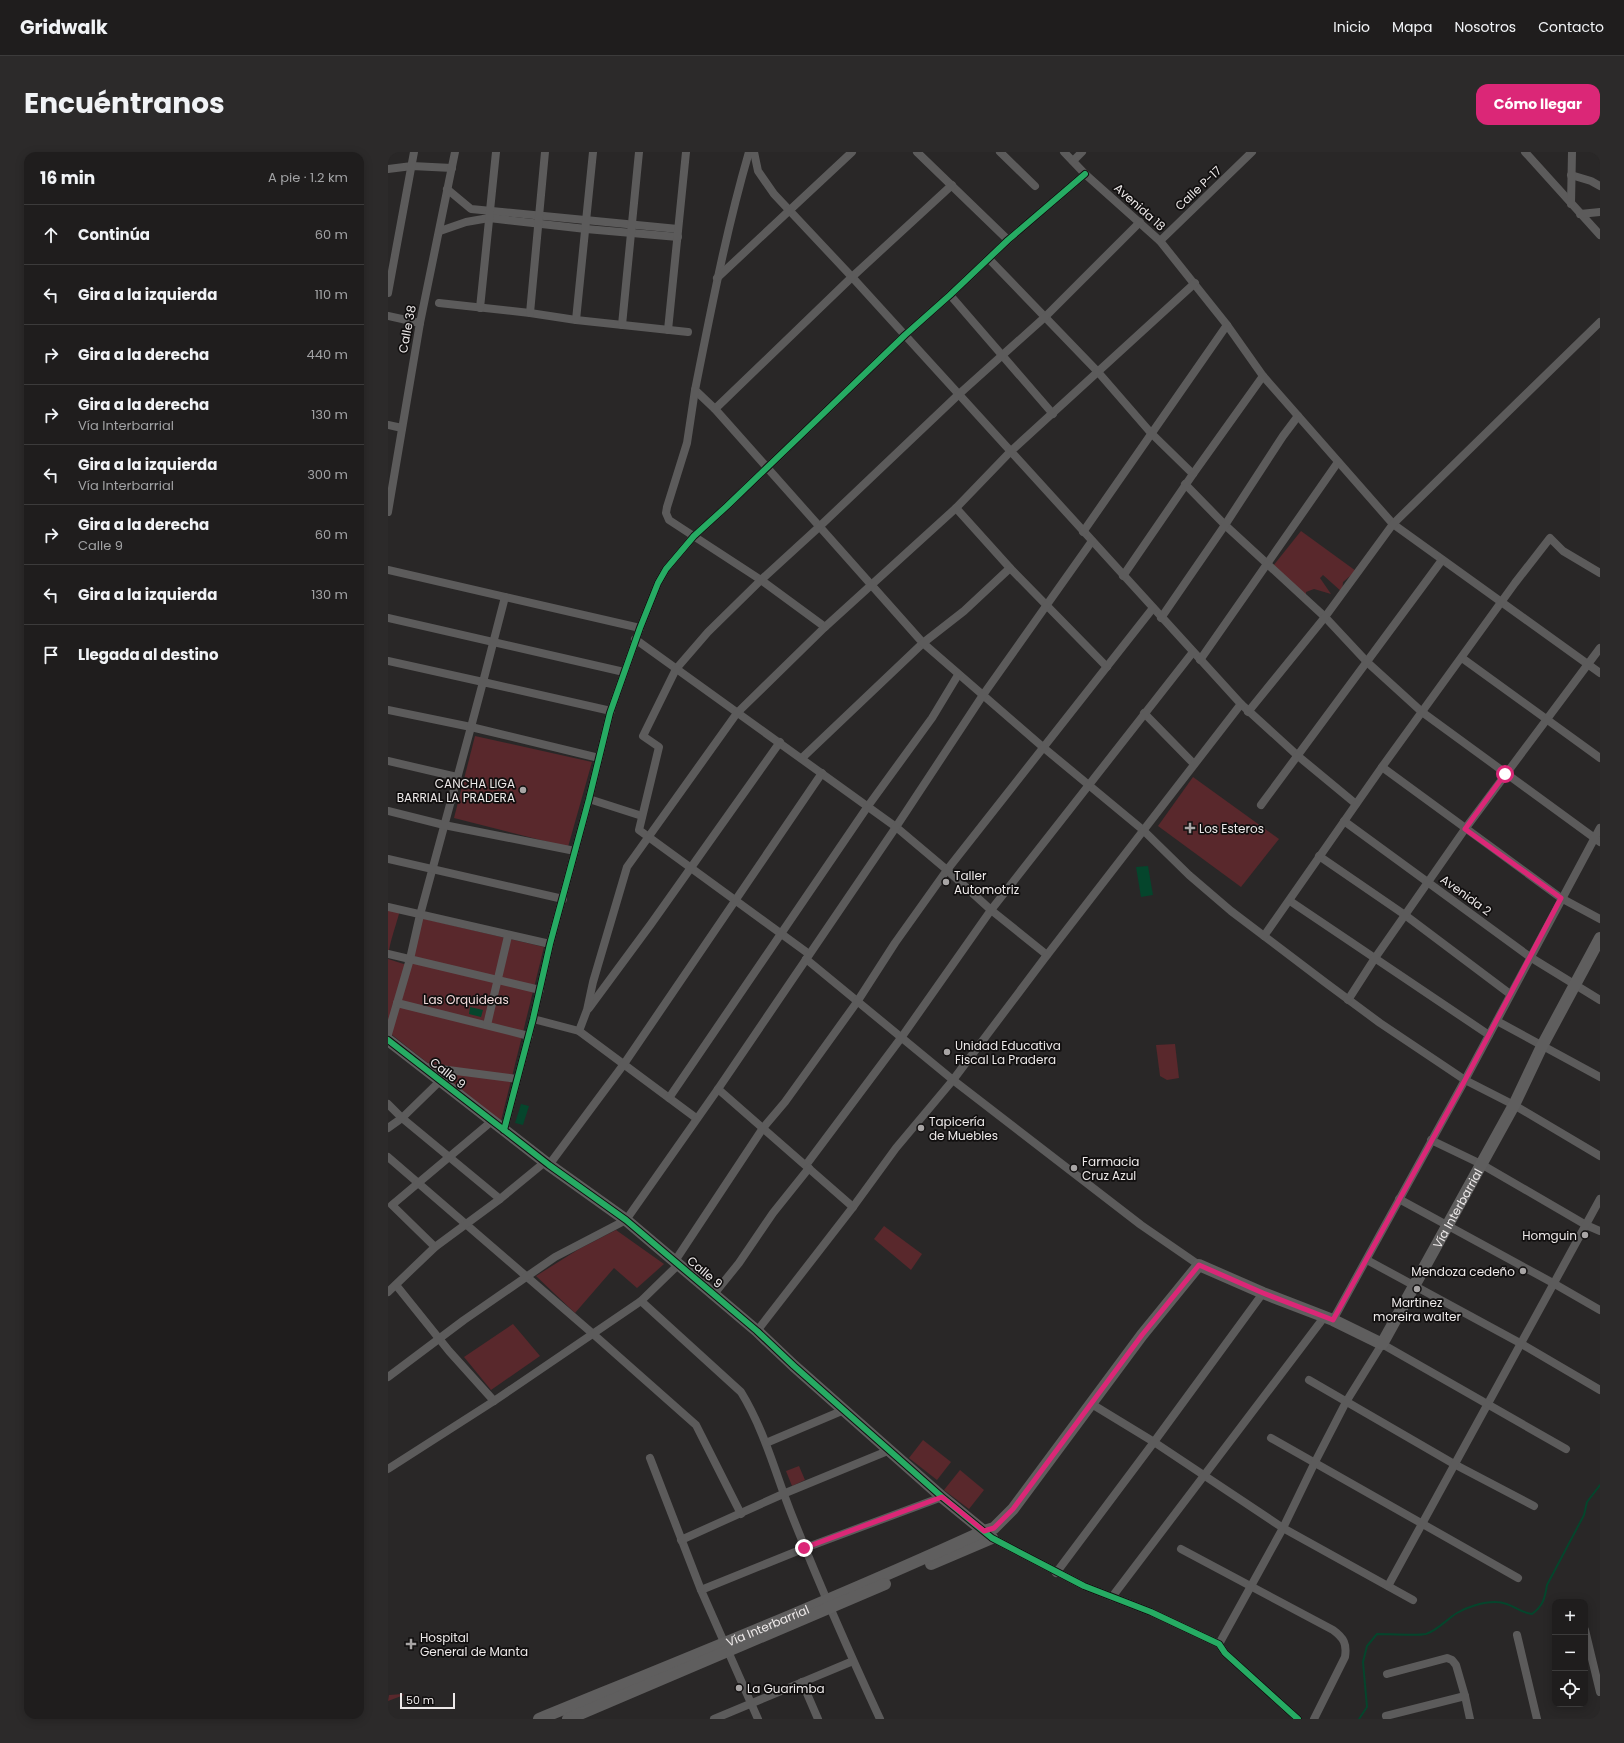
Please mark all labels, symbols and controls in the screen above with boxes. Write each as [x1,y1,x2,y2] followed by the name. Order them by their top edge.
[20,14,108,41] text: Gridwalk
[1333,17,1370,37] text: Inicio
[1392,17,1433,37] text: Mapa
[1455,17,1516,37] text: Nosotros
[1538,17,1604,37] text: Contacto
[24,84,225,123] text: Encuéntranos
[1476,84,1600,125] button: Cómo llegar
[1171,162,1225,214] street label: Calle P-17
[40,166,95,190] text: 16 min
[268,168,348,187] text: A pie · 1.2 km
[1111,179,1169,235] street label: Avenida 18
[40,224,62,246] icon: ahead
[78,224,150,245] text: Continúa
[315,225,348,244] text: 60 m
[40,284,62,306] icon: left
[78,284,217,305] text: Gira a la izquierda
[315,285,348,304] text: 110 m
[394,304,420,354] street label: Calle 38
[40,344,62,366] icon: right
[78,344,209,365] text: Gira a la derecha
[307,345,348,364] text: 440 m
[78,394,209,415] text: Gira a la derecha
[40,404,62,426] icon: right
[311,405,348,424] text: 130 m
[78,416,174,435] text: Vía Interbarrial
[78,454,217,475] text: Gira a la izquierda
[40,464,62,486] icon: left
[307,465,348,484] text: 300 m
[78,476,174,495] text: Vía Interbarrial
[78,514,209,535] text: Gira a la derecha
[40,524,62,546] icon: right
[315,525,348,544] text: 60 m
[78,536,123,555] text: Calle 9
[40,584,62,606] icon: left
[78,584,217,605] text: Gira a la izquierda
[311,585,348,604] text: 130 m
[40,644,62,666] icon: arrive
[78,644,219,665] text: Llegada al destino
[1496,765,1514,783] route start
[397,775,515,806] place label: CANCHA LIGA BARRIAL LA PRADERA
[518,785,528,795] marker: CANCHA LIGA BARRIAL LA PRADERA
[1199,820,1264,837] place label: Los Esteros
[1184,822,1196,834] marker: Los Esteros
[954,867,1019,898] place label: Taller Automotriz
[1437,871,1495,919] street label: Avenida 2
[941,877,951,887] marker: Taller Automotriz
[423,991,509,1008] park label: Las Orquideas
[955,1037,1061,1068] place label: Unidad Educativa Fiscal La Pradera
[942,1047,952,1057] marker: Unidad Educativa Fiscal La Pradera
[426,1054,470,1092] street label: Calle 9
[929,1113,998,1144] place label: Tapicería de Muebles
[916,1123,926,1133] marker: Tapicería de Muebles
[1082,1153,1139,1184] place label: Farmacia Cruz Azul
[1069,1163,1079,1173] marker: Farmacia Cruz Azul
[1428,1165,1486,1251] street label: Vía Interbarrial
[1522,1227,1577,1244] place label: Homguin
[1580,1230,1590,1240] marker: Homguin
[684,1252,726,1292] street label: Calle 9
[1411,1263,1515,1280] place label: Mendoza cedeño
[1518,1266,1528,1276] marker: Mendoza cedeño
[1412,1284,1422,1294] marker: Martinez moreira walter
[1373,1294,1461,1325] place label: Martinez moreira walter
[795,1539,813,1557] route end
[1552,1599,1588,1707] map controls
[1552,1599,1588,1635] button: +
[723,1600,812,1650] street label: Vía Interbarrial
[420,1629,528,1660] place label: Hospital General de Manta
[1552,1635,1588,1671] button: −
[405,1638,417,1650] marker: Hospital General de Manta
[1552,1671,1588,1707] button: locate
[747,1680,825,1697] place label: La Guarimba
[734,1683,744,1693] marker: La Guarimba
[400,1691,455,1710] scale bar
[406,1692,434,1708] text: 50 m

